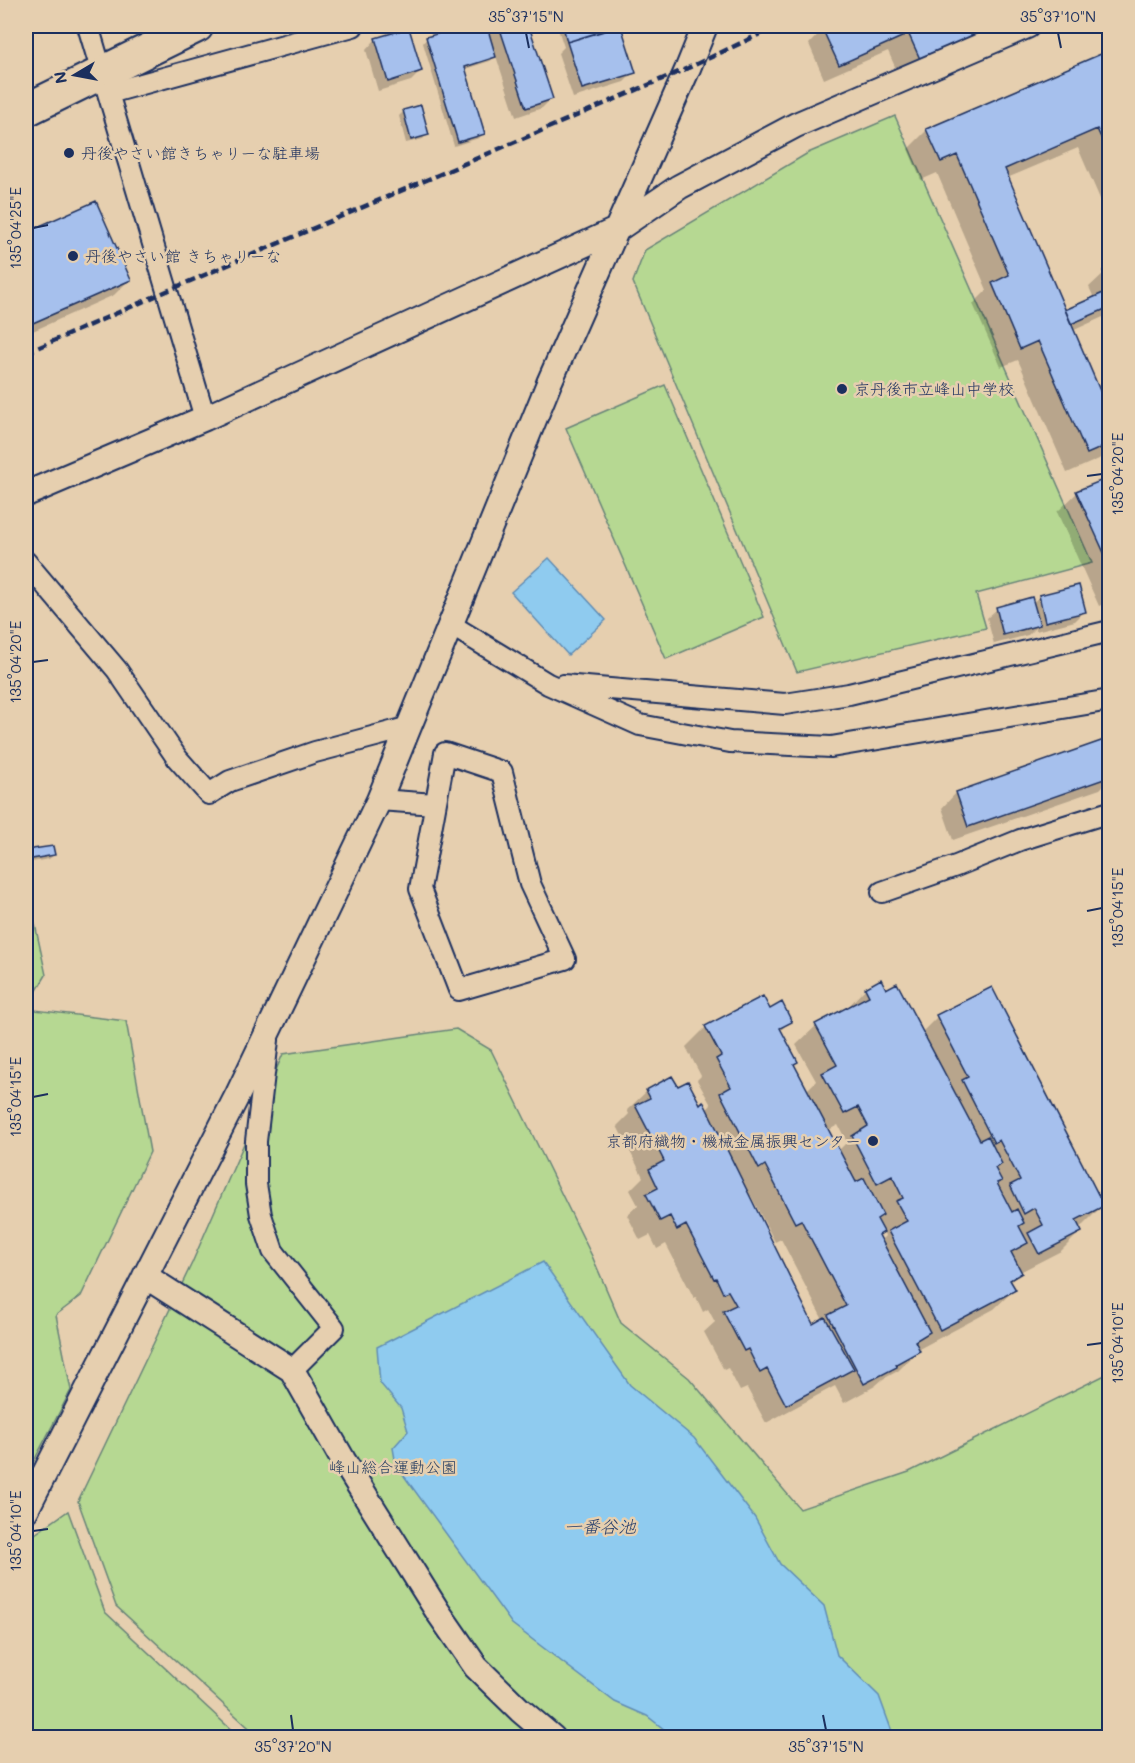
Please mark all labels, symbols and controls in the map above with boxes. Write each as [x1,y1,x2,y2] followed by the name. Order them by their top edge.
[488,6,564,26] text: 35°37'15"N
[1020,6,1096,26] text: 35°37'10"N
[45,45,105,105] north arrow
[48,70,71,86] text: N
[81,142,320,163] place label: 丹後やさい館きちゃりーな駐車場
[62,146,76,160] marker: 丹後やさい館きちゃりーな駐車場
[5,186,25,269] text: 135°04'25"E
[85,245,281,266] place label: 丹後やさい館 きちゃりーな
[66,249,80,263] marker: 丹後やさい館 きちゃりーな
[854,378,1014,399] place label: 京丹後市立峰山中学校
[835,382,849,396] marker: 京丹後市立峰山中学校
[1107,432,1127,515] text: 135°04'20"E
[5,620,25,703] text: 135°04'20"E
[1107,867,1127,948] text: 135°04'15"E
[5,1056,25,1137] text: 135°04'15"E
[606,1130,861,1151] place label: 京都府織物・機械金属振興センター
[866,1134,880,1148] marker: 京都府織物・機械金属振興センター
[1107,1302,1127,1384] text: 135°04'10"E
[329,1456,457,1477] park label: 峰山総合運動公園
[5,1490,25,1572] text: 135°04'10"E
[564,1514,637,1538] water label: 一番谷池
[254,1736,332,1756] text: 35°37'20"N
[788,1736,864,1756] text: 35°37'15"N

